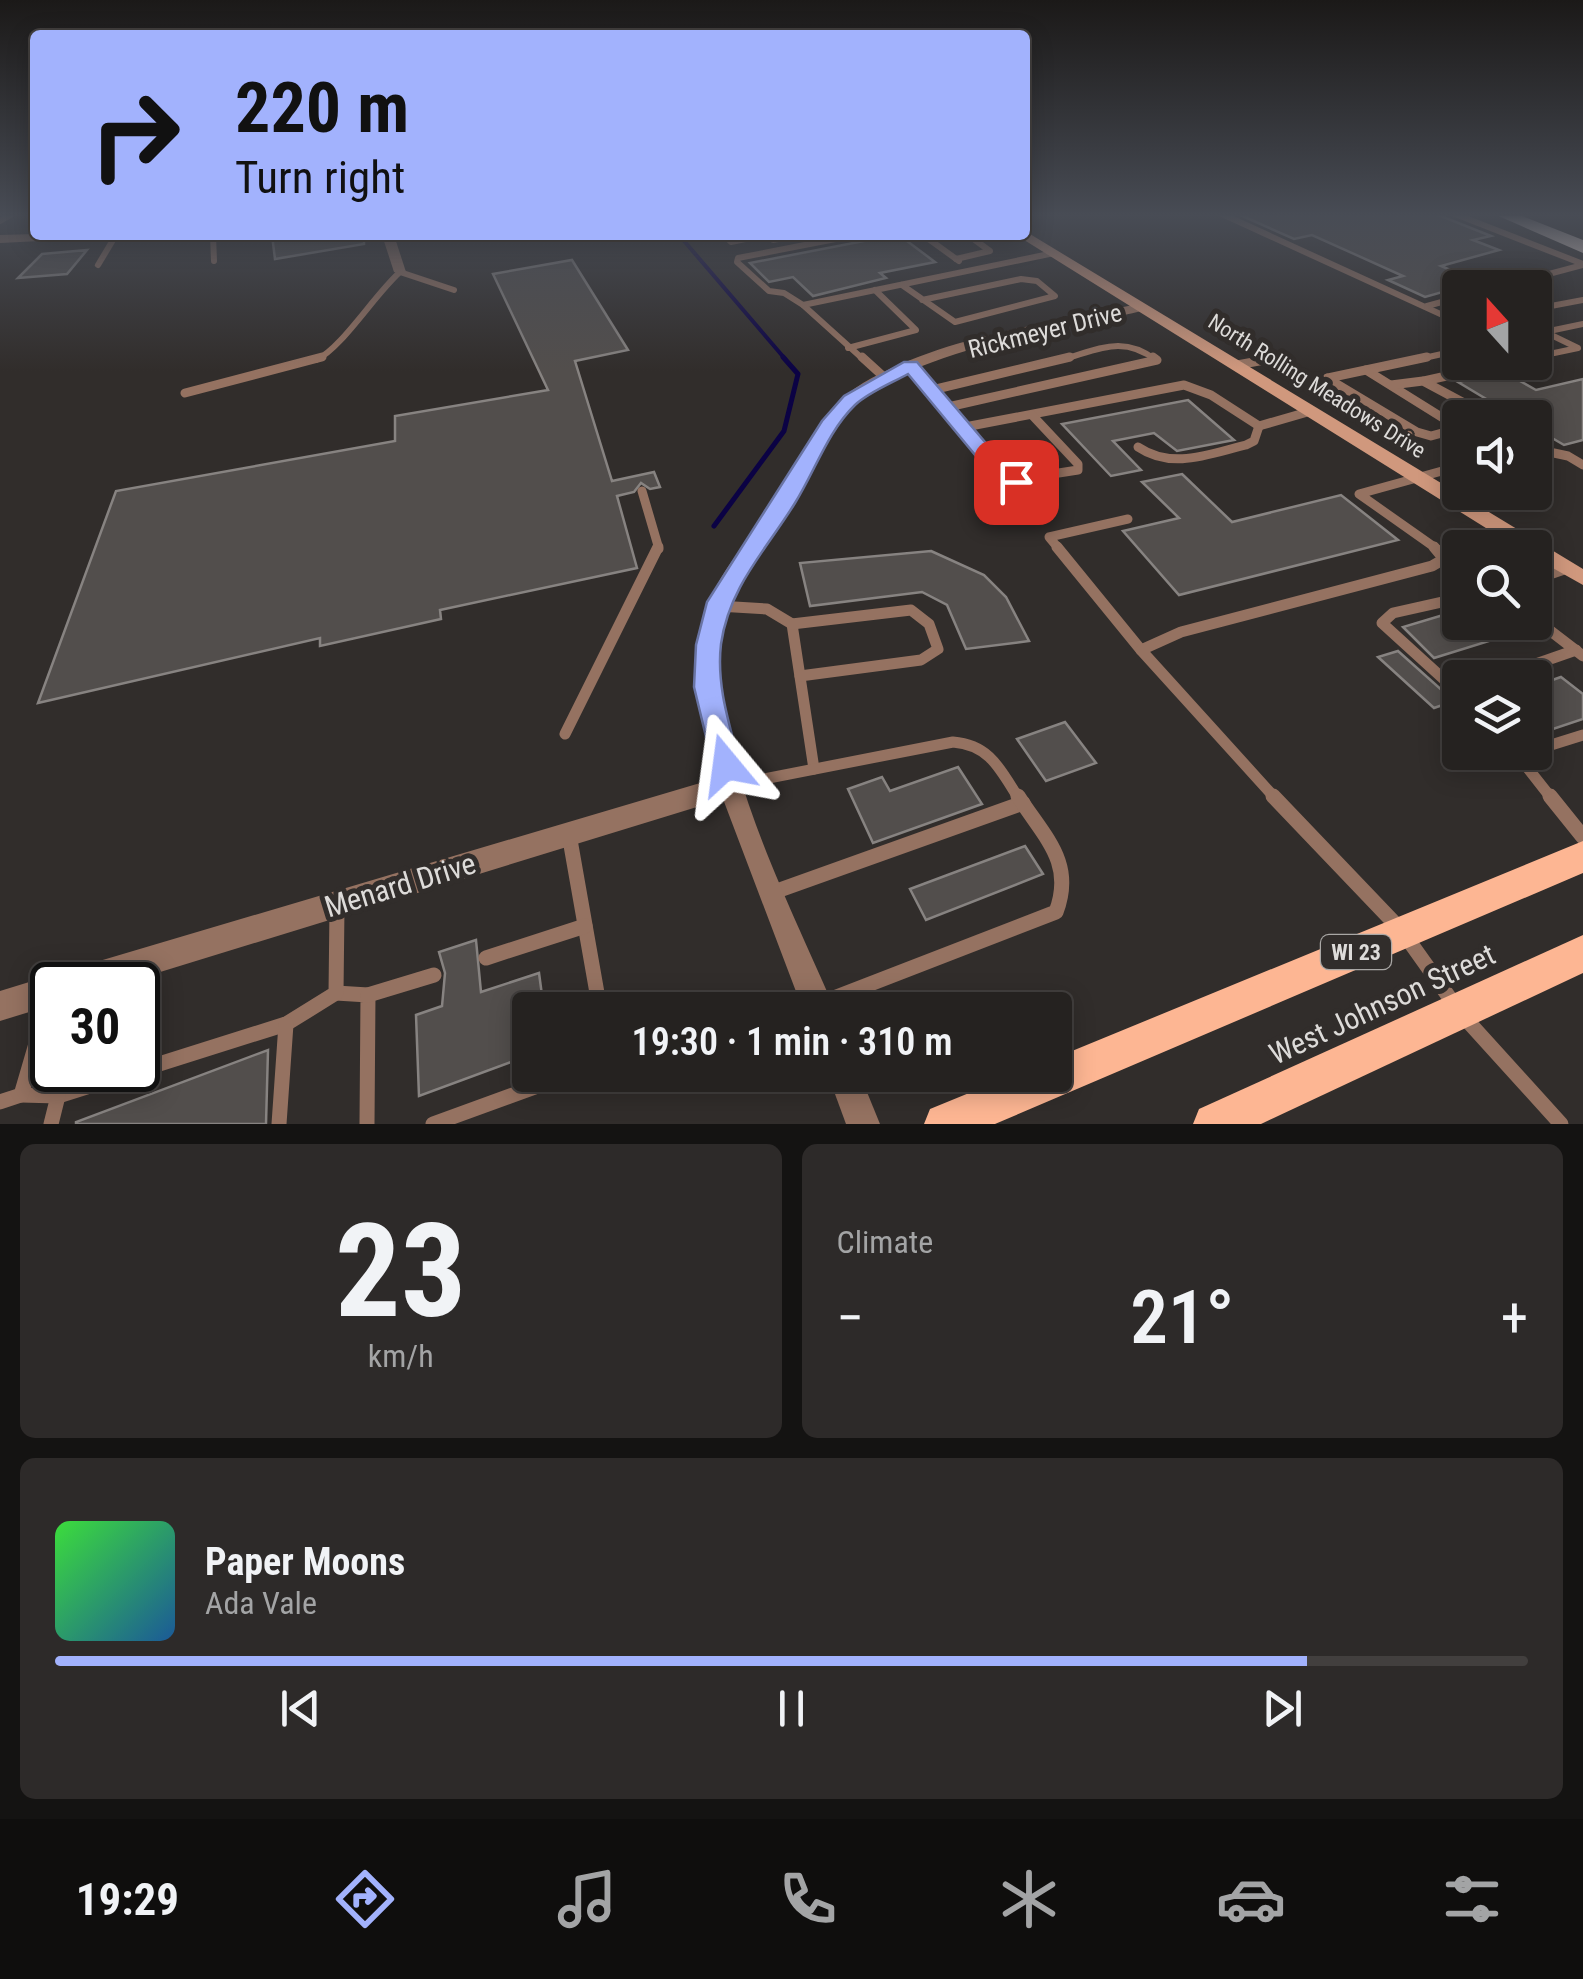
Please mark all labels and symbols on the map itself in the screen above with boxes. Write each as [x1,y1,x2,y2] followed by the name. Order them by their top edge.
[1442,270,1552,380] north arrow
[965,298,1125,364] street label: Rickmeyer Drive
[1204,309,1430,463] street label: North Rolling Meadows Drive
[974,440,1059,525] pin
[674,713,778,817] position arrow
[320,845,480,925] street label: Menard Drive
[1321,935,1391,969] road number: WI 23
[1264,936,1500,1072] street label: West Johnson Street
[30,962,160,1092] speed limit sign: 30

